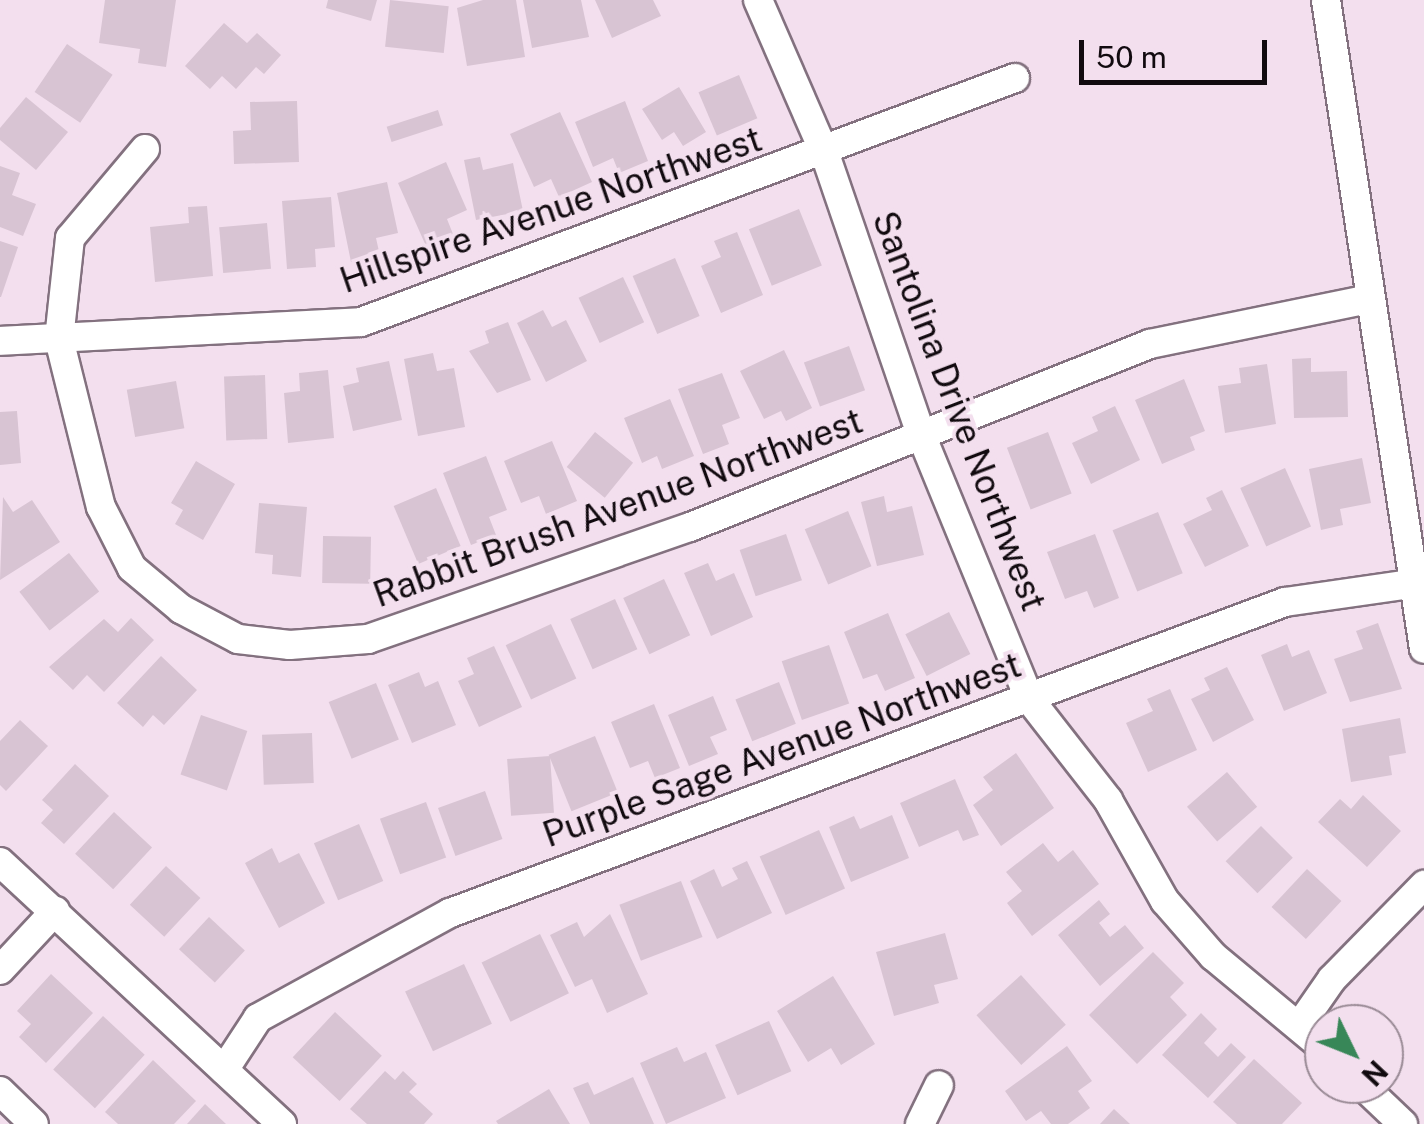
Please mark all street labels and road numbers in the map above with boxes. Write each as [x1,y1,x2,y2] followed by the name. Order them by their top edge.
[334,118,768,302] street label: Hillspire Avenue Northwest
[863,205,1055,617] street label: Santolina Drive Northwest
[368,400,868,616] street label: Rabbit Brush Avenue Northwest
[537,644,1027,856] street label: Purple Sage Avenue Northwest

